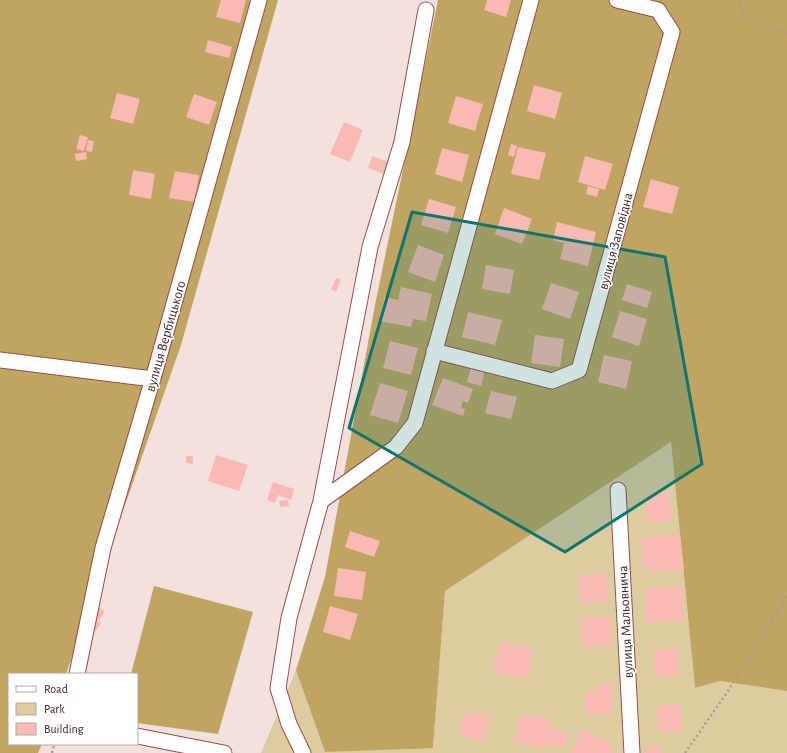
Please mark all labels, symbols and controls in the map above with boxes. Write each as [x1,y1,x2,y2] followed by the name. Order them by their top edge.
[596,191,636,291] street label: вулиця Заповідна
[143,279,189,393] street label: вулиця Вербицького
[616,565,636,679] street label: вулиця Мальовнича
[8,673,138,745] legend
[44,683,68,695] text: Road
[44,703,65,715] text: Park
[44,723,84,735] text: Building

